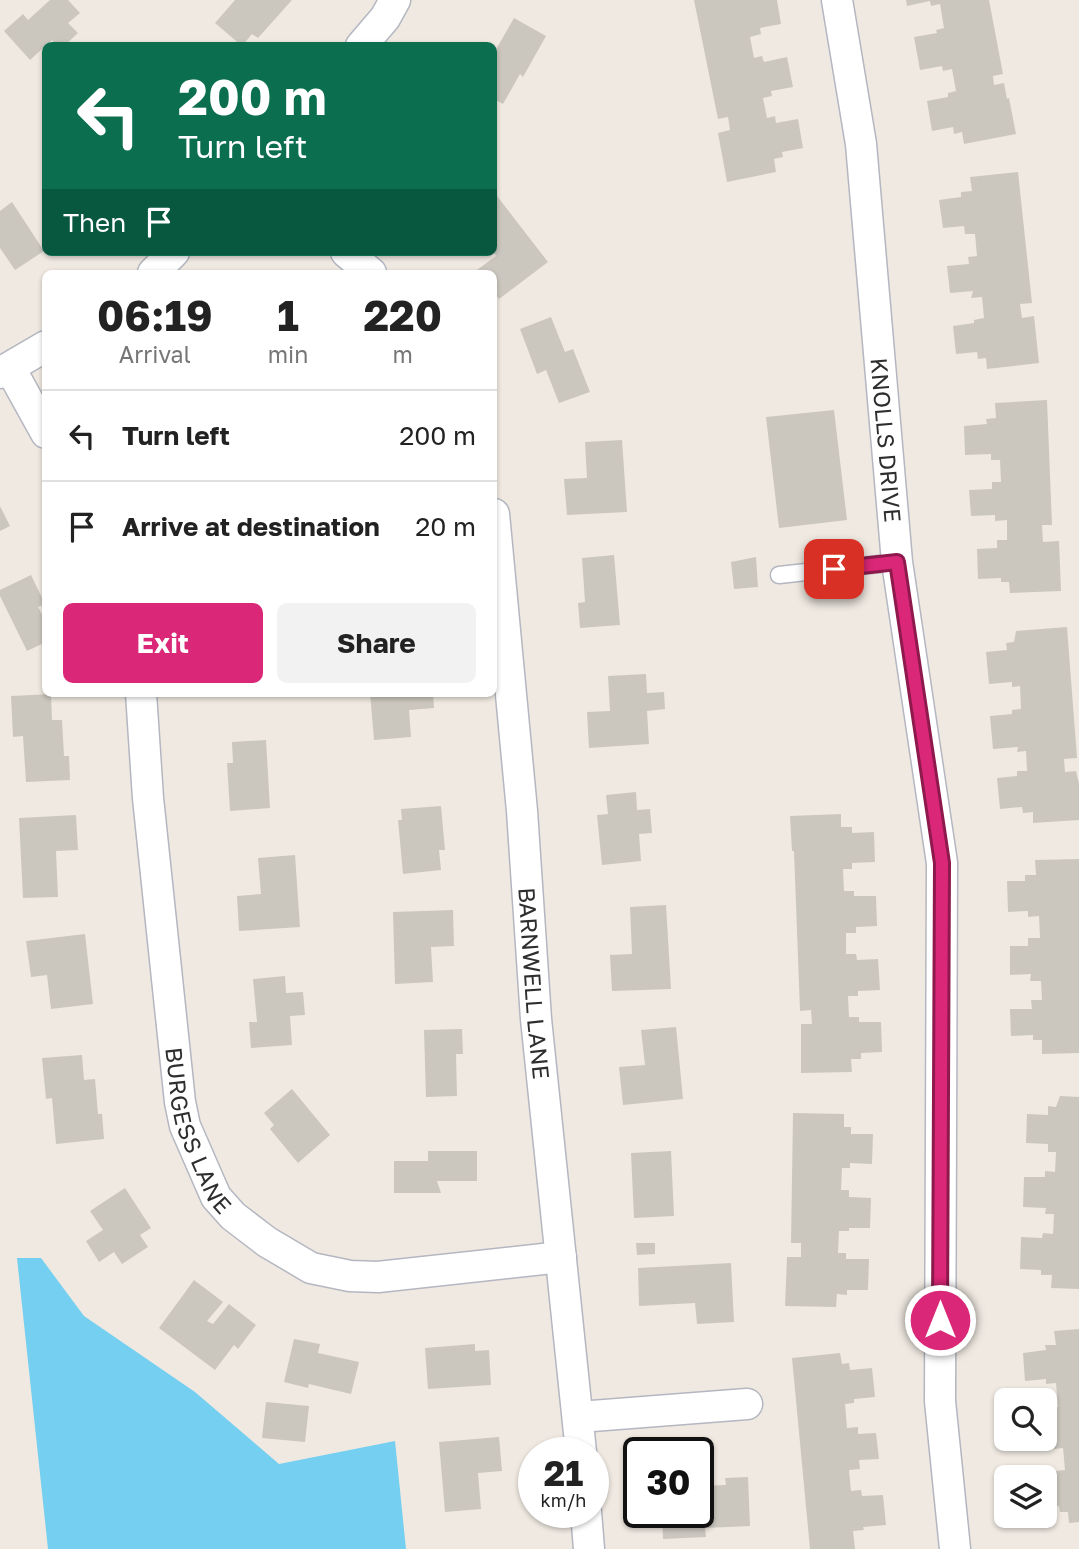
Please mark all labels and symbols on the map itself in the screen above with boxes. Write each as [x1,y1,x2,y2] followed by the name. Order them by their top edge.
[865,356,908,523] street label: KNOLLS DRIVE
[804,539,864,599] pin
[513,886,556,1081] street label: BARNWELL LANE
[160,1046,238,1219] street label: BURGESS LANE
[903,1283,977,1357] position arrow
[623,1437,714,1528] speed limit sign: 30

